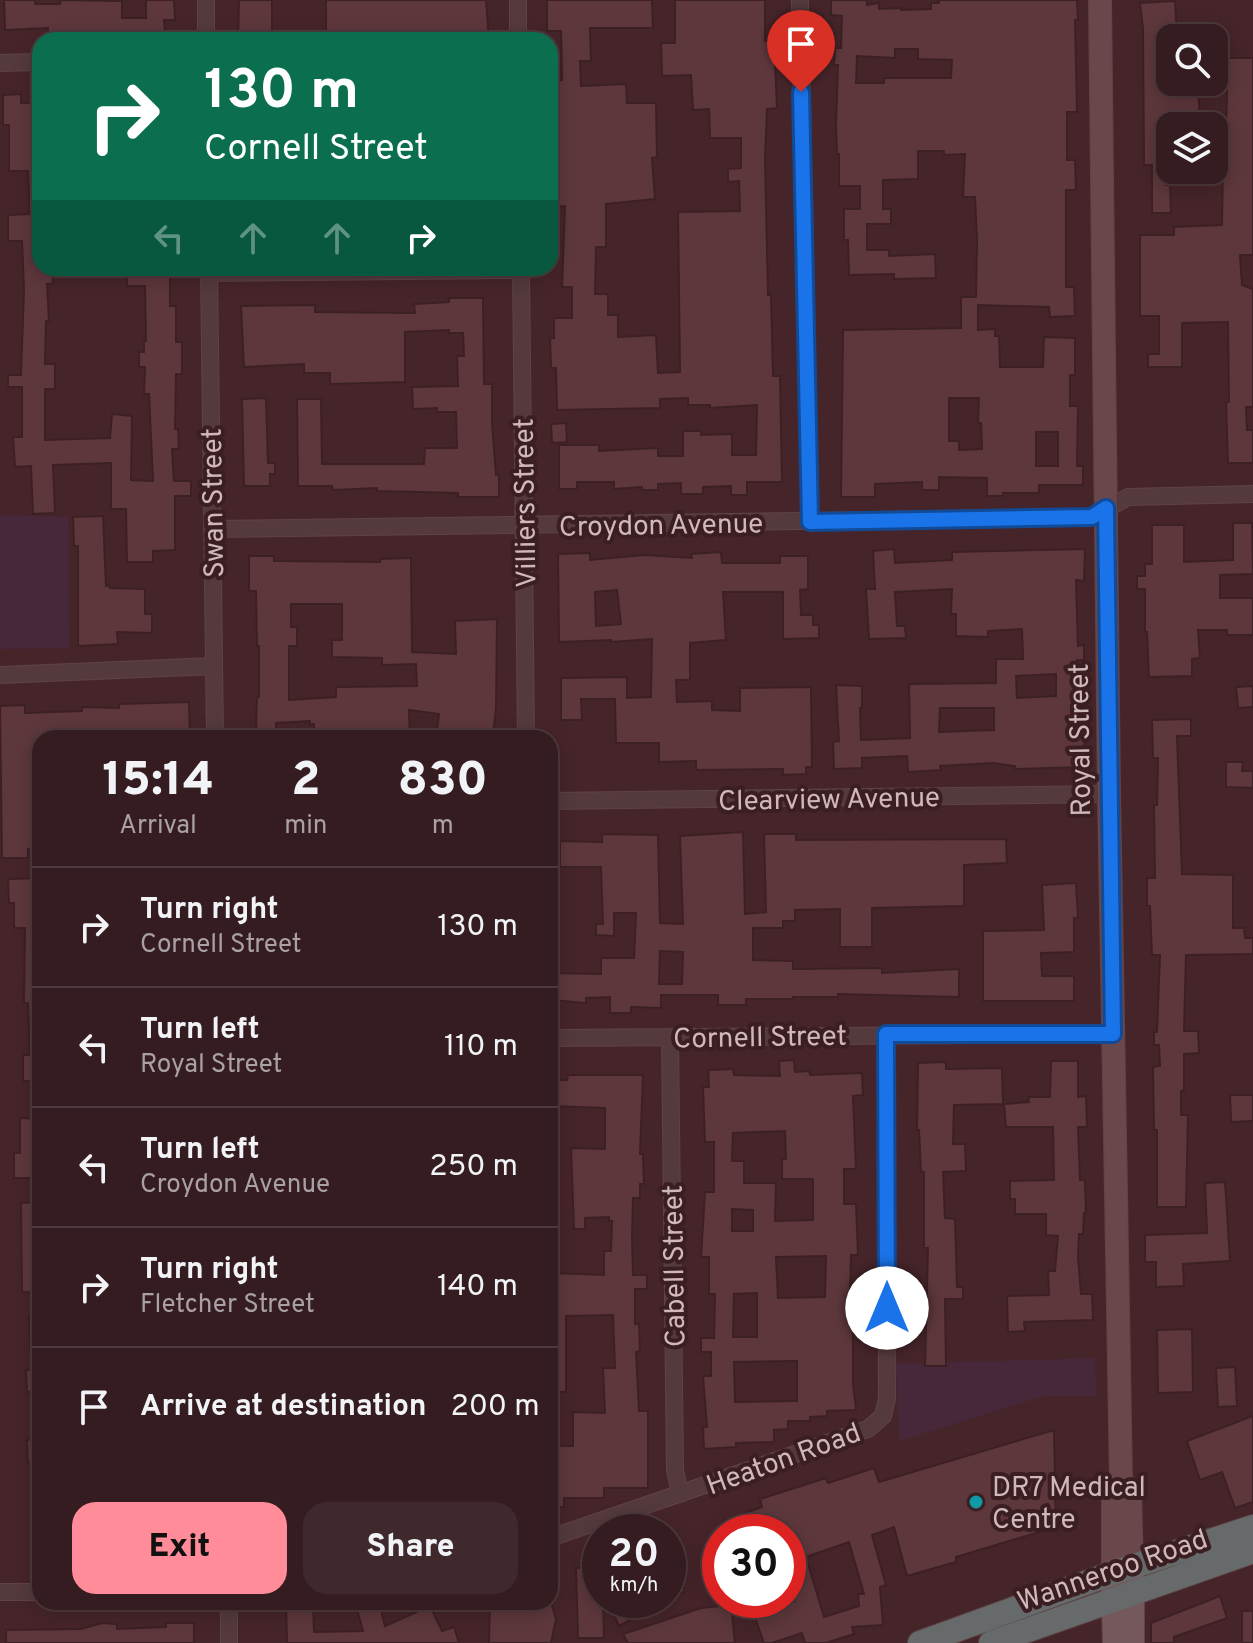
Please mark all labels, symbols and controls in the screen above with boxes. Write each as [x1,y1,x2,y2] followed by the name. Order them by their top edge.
[767,10,835,92] pin
[779,22,823,66] icon: arrive
[1156,24,1228,184] map controls
[1156,24,1228,96] button: search
[204,58,359,128] text: 130 m
[72,64,176,168] icon: right
[1156,112,1228,184] button: layers
[204,127,428,173] text: Cornell Street
[147,216,191,260] icon: left
[231,216,275,260] icon: ahead
[315,216,359,260] icon: ahead
[399,216,443,260] icon: right
[508,418,546,588] street label: Villiers Street
[196,428,234,578] street label: Swan Street
[558,507,764,547] street label: Croydon Avenue
[1063,663,1101,817] street label: Royal Street
[102,752,214,812] text: 15:14
[291,752,321,812] text: 2
[398,752,488,812] text: 830
[718,781,940,821] street label: Clearview Avenue
[119,810,197,843] text: Arrival
[284,810,327,843] text: min
[432,810,454,843] text: m
[140,892,278,929] text: Turn right
[72,905,116,949] icon: right
[437,909,518,946] text: 130 m
[140,929,302,962] text: Cornell Street
[140,1012,260,1049] text: Turn left
[673,1019,847,1059] street label: Cornell Street
[72,1025,116,1069] icon: left
[444,1029,518,1066] text: 110 m
[140,1049,282,1082] text: Royal Street
[140,1132,260,1169] text: Turn left
[72,1145,116,1189] icon: left
[429,1149,518,1186] text: 250 m
[140,1169,330,1202] text: Croydon Avenue
[657,1184,695,1347] street label: Cabell Street
[140,1252,278,1289] text: Turn right
[72,1265,116,1309] icon: right
[845,1266,929,1350] position arrow
[437,1269,518,1306] text: 140 m
[140,1289,315,1322] text: Fletcher Street
[72,1385,116,1429] icon: arrive
[140,1389,426,1426] text: Arrive at destination
[450,1389,540,1426] text: 200 m
[702,1416,866,1505] street label: Heaton Road
[992,1471,1146,1539] place label: DR7 Medical Centre
[967,1493,985,1511] marker: DR7 Medical Centre
[72,1502,287,1594] button: Exit
[303,1502,518,1594] button: Share
[702,1514,806,1618] speed limit sign: 30
[1013,1522,1213,1621] street label: Wanneroo Road
[609,1531,659,1581] text: 20
[610,1573,658,1599] text: km/h

